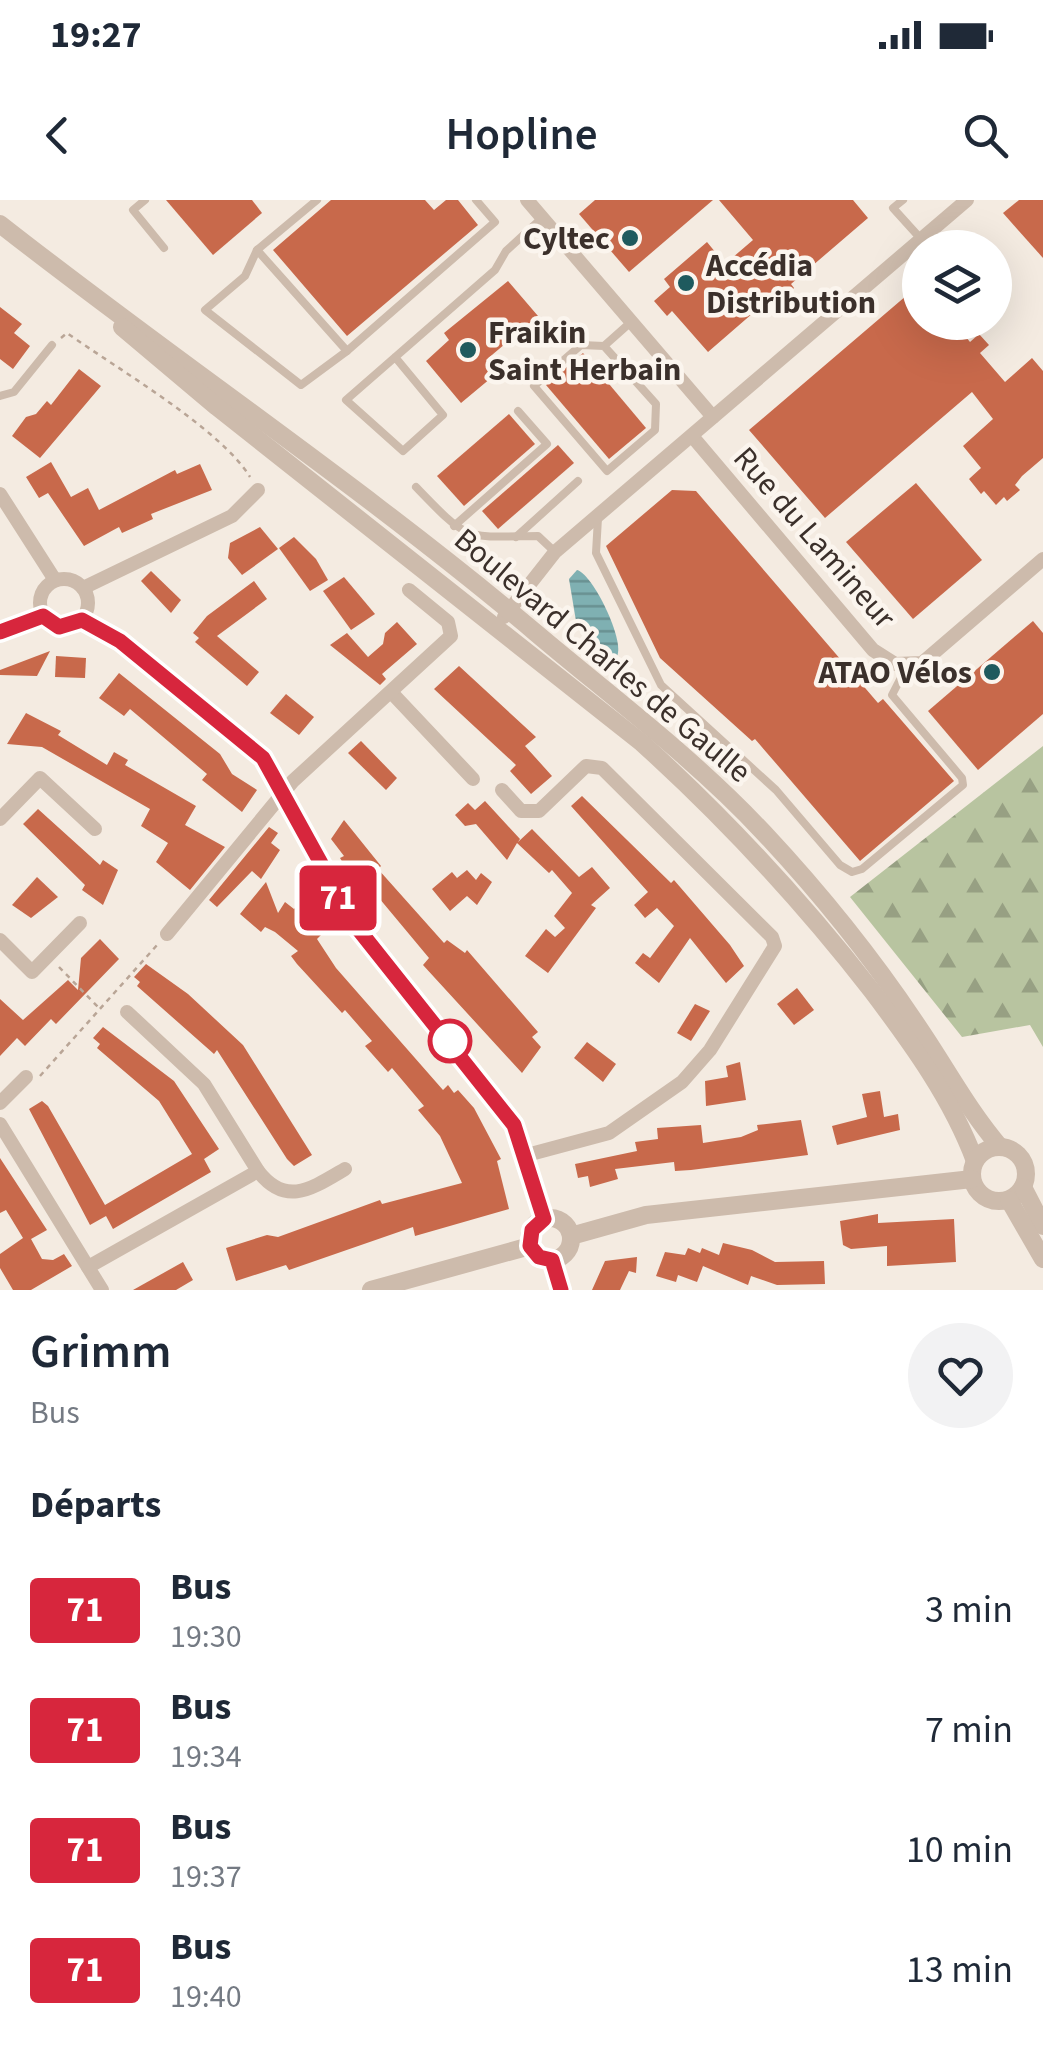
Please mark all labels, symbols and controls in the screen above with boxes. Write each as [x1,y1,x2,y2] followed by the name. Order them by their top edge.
[50,8,142,62] text: 19:27
[446,103,597,167] text: Hopline
[30,108,85,163] icon: back
[958,108,1013,163] icon: search
[523,216,610,262] place label: Cyltec
[619,227,641,249] marker: Cyltec
[902,230,1012,340] map controls
[902,230,1012,340] button: layers
[705,243,876,326] place label: Accédia Distribution
[675,272,697,294] marker: Accédia Distribution
[488,310,681,393] place label: Fraikin Saint Herbain
[457,339,479,361] marker: Fraikin Saint Herbain
[722,437,907,639] street label: Rue du Lamineur
[444,517,761,794] street label: Boulevard Charles de Gaulle
[817,650,972,696] place label: ATAO Vélos
[981,661,1003,683] marker: ATAO Vélos
[293,866,383,930] line badge: 71
[320,873,356,923] text: 71
[429,1020,471,1062] unlabelled marker
[30,1318,172,1386] text: Grimm
[908,1323,1013,1428] button: heart
[30,1390,80,1436] text: Bus
[30,1478,161,1532] text: Départs
[170,1560,231,1614] text: Bus
[925,1583,1013,1637] text: 3 min
[67,1585,103,1635] text: 71
[170,1614,242,1660] text: 19:30
[170,1680,231,1734] text: Bus
[925,1703,1013,1757] text: 7 min
[67,1705,103,1755] text: 71
[170,1734,242,1780] text: 19:34
[170,1800,231,1854] text: Bus
[906,1823,1013,1877] text: 10 min
[67,1825,103,1875] text: 71
[170,1854,242,1900] text: 19:37
[170,1920,231,1974] text: Bus
[906,1943,1013,1997] text: 13 min
[67,1945,103,1995] text: 71
[170,1974,242,2020] text: 19:40

